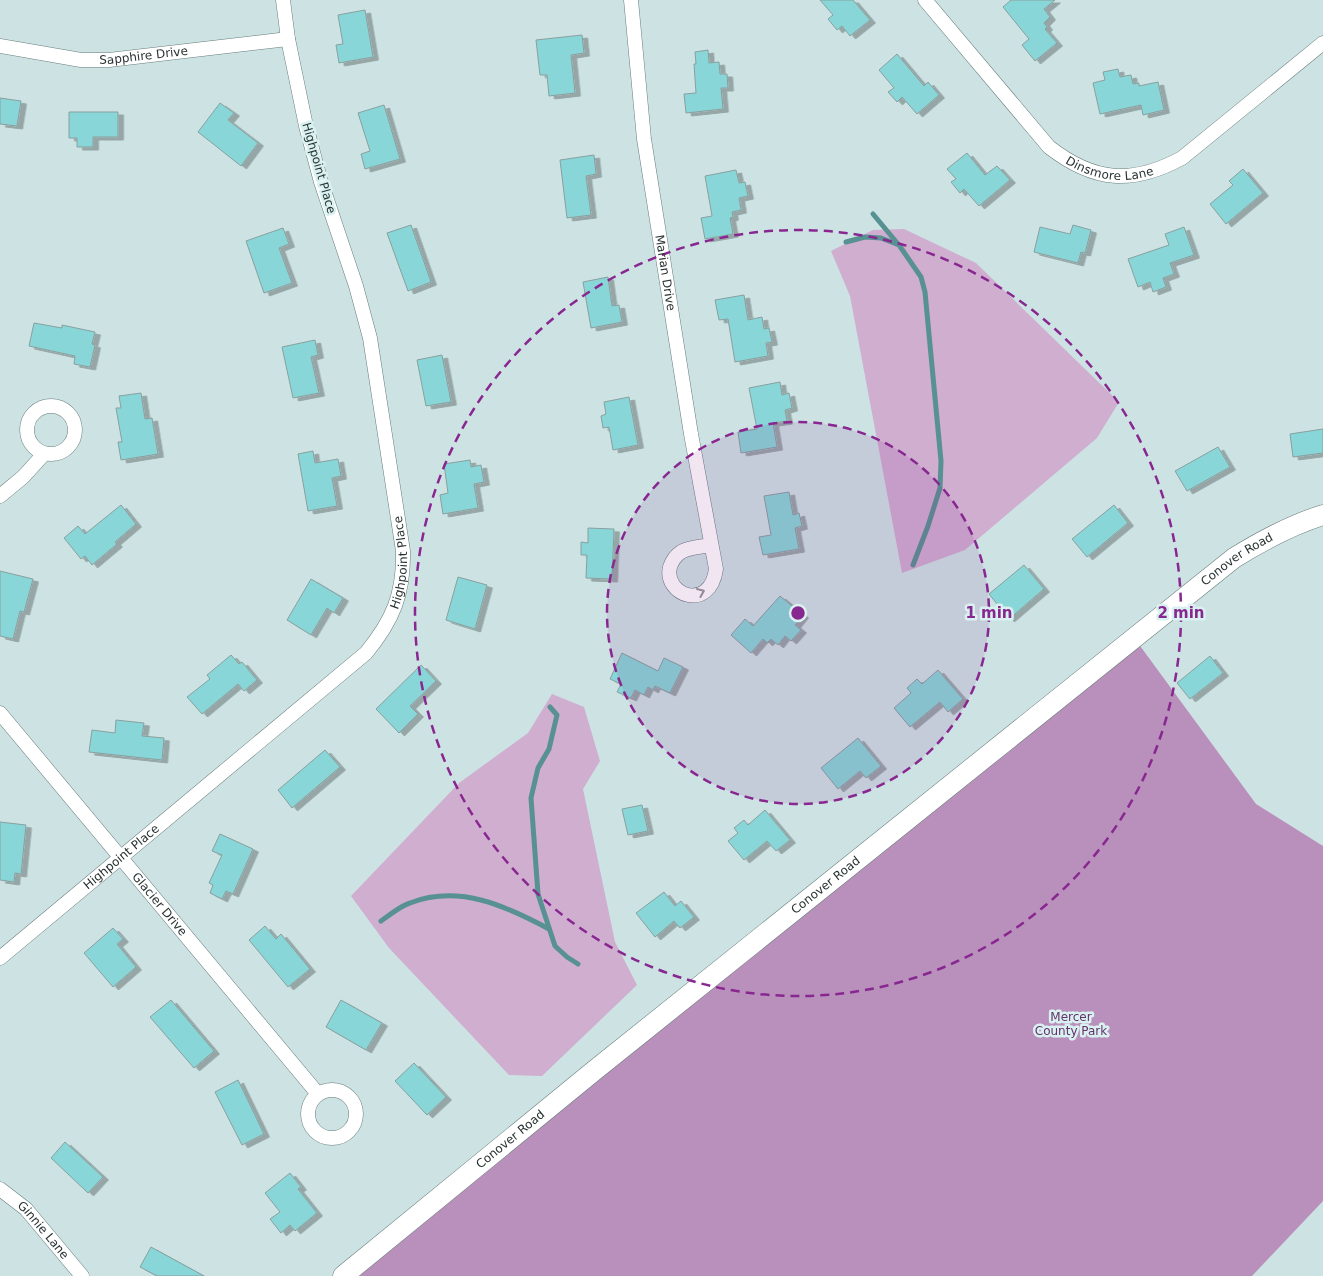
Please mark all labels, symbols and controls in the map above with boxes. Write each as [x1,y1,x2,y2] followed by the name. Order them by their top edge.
[99,44,189,67] street label: Sapphire Drive
[299,121,339,215] street label: Highpoint Place
[1063,153,1155,183] street label: Dinsmore Lane
[652,234,678,312] street label: Marian Drive
[387,515,410,611] street label: Highpoint Place
[1198,530,1275,589] street label: Conover Road
[696,588,705,598] one-way arrow
[789,604,807,622] centre of rings
[965,604,1013,622] text: 1 min
[1157,604,1205,622] text: 2 min
[81,821,162,892] street label: Highpoint Place
[788,853,863,917] street label: Conover Road
[129,870,190,939] street label: Glacier Drive
[1035,1010,1107,1038] park label: Mercer County Park
[473,1107,547,1171] street label: Conover Road
[15,1198,72,1262] street label: Ginnie Lane

